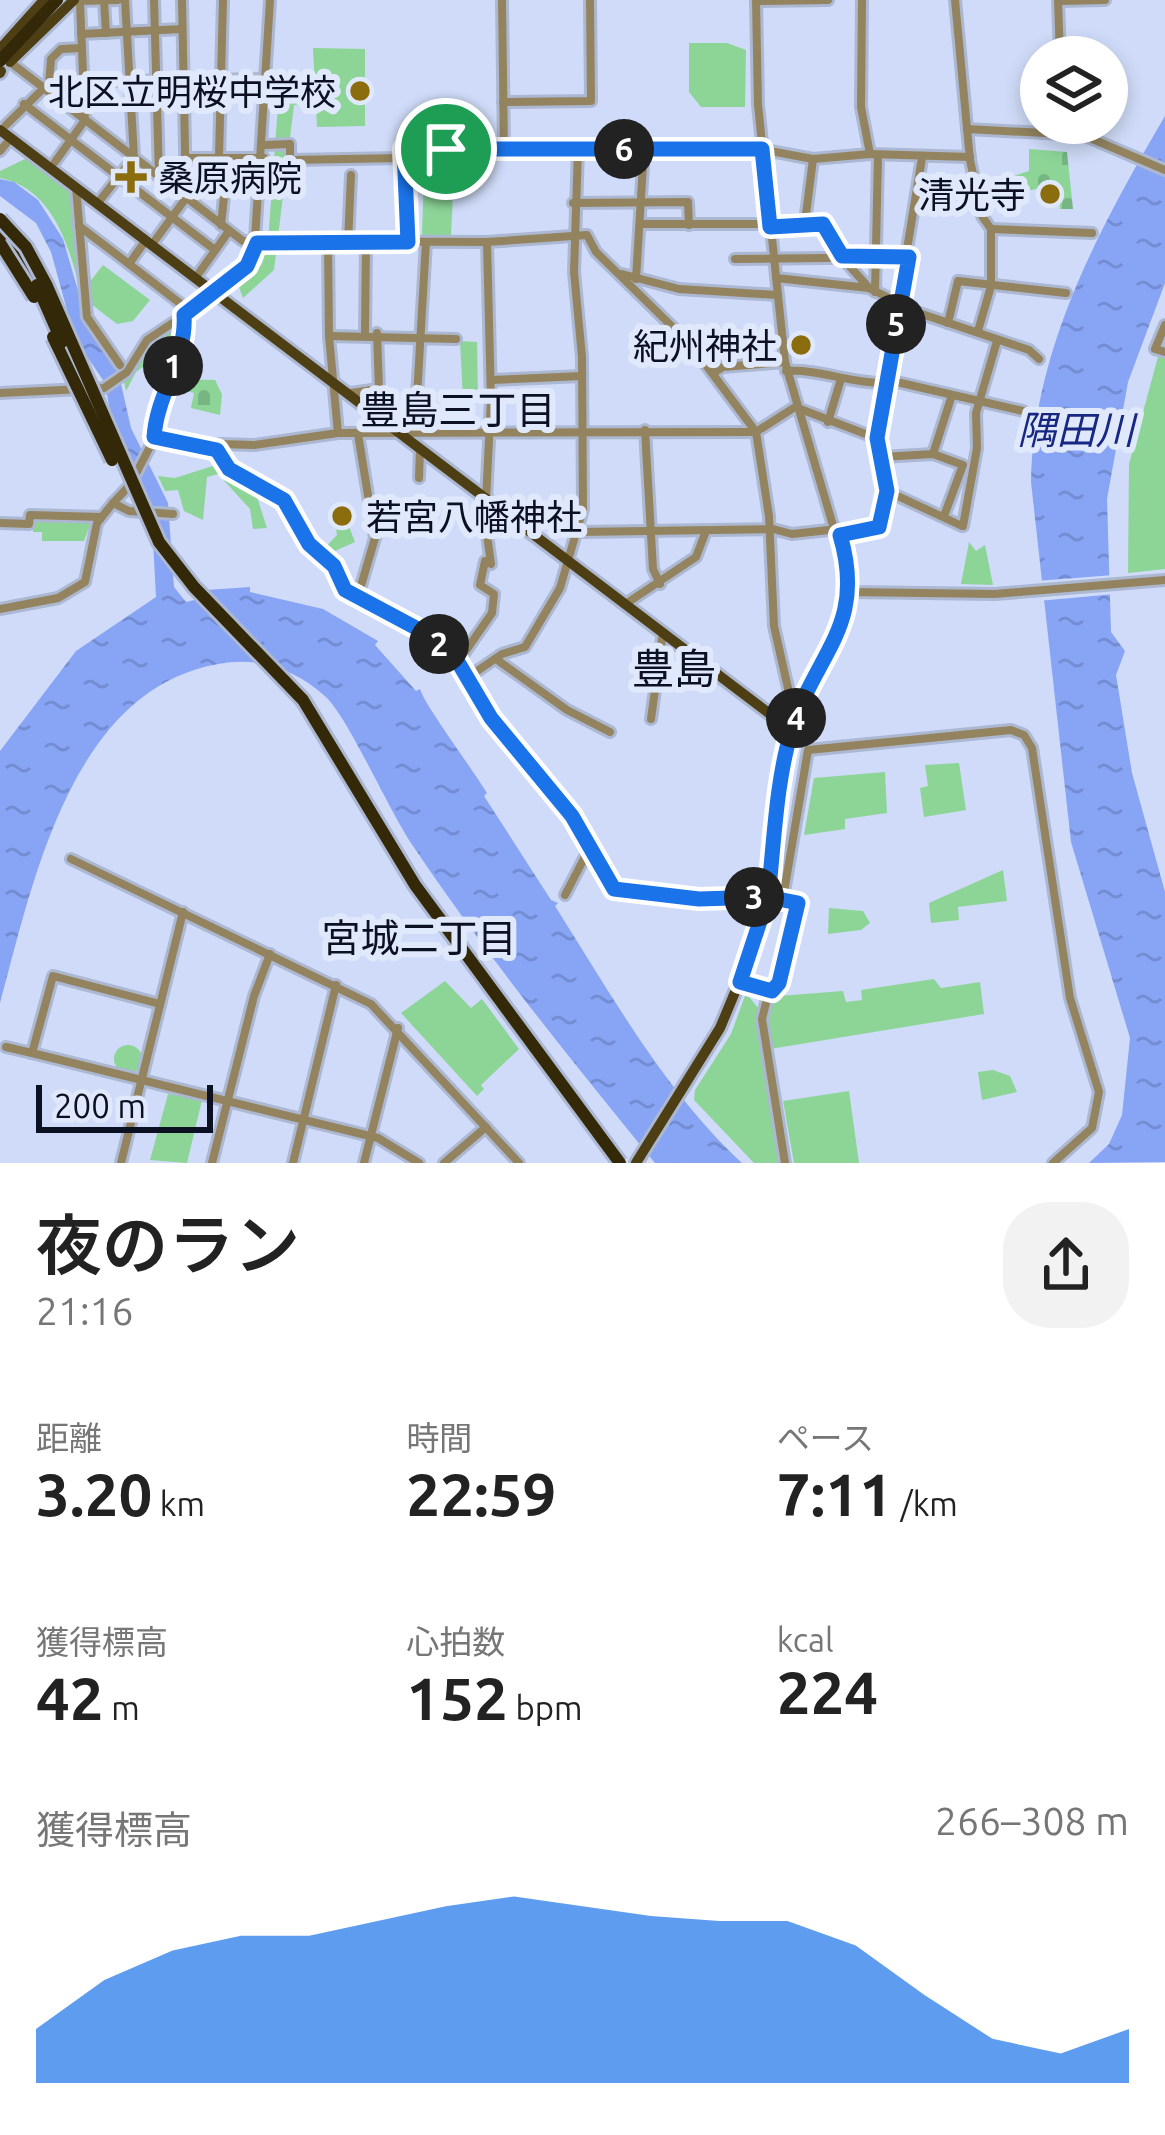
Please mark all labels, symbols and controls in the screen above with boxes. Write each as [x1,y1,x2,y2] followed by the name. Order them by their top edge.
[1020,36,1128,144] map controls
[1020,36,1128,144] button: layers
[48,71,336,112] place label: 北区立明桜中学校
[347,78,373,104] marker: 北区立明桜中学校
[395,98,497,200] pin
[413,116,479,182] icon: arrive
[594,119,654,179] pin: 6
[615,130,633,167] text: 6
[158,157,302,198] place label: 桑原病院
[115,161,147,193] marker: 桑原病院
[918,174,1026,215] place label: 清光寺
[1037,181,1063,207] marker: 清光寺
[866,294,926,354] pin: 5
[887,305,905,342] text: 5
[633,325,777,366] place label: 紀州神社
[788,332,814,358] marker: 紀州神社
[143,336,203,396] pin: 1
[164,347,182,384] text: 1
[360,388,556,431] district label: 豊島三丁目
[1017,408,1138,451] water label: 隅田川
[366,496,582,537] place label: 若宮八幡神社
[329,503,355,529] marker: 若宮八幡神社
[409,614,469,674] pin: 2
[430,625,448,662] text: 2
[632,645,716,692] district label: 豊島
[766,688,826,748] pin: 4
[787,699,805,736] text: 4
[724,867,784,927] pin: 3
[745,878,763,915] text: 3
[321,916,517,959] district label: 宮城二丁目
[36,1079,213,1132] scale bar
[54,1087,146,1124] text: 200 m
[1003,1202,1129,1328] button: share
[36,1207,300,1281] text: 夜のラン
[36,1289,134,1332] text: 21:16
[36,1419,102,1456] text: 距離
[406,1419,472,1456] text: 時間
[777,1419,874,1456] text: ペース
[36,1460,152,1527] text: 3.20
[406,1460,556,1527] text: 22:59
[777,1460,893,1527] text: 7:11
[152,1485,205,1522] text: km
[893,1485,958,1522] text: /km
[777,1621,834,1658] text: kcal
[36,1623,168,1660] text: 獲得標高
[406,1623,505,1660] text: 心拍数
[777,1658,878,1725] text: 224
[36,1664,104,1731] text: 42
[406,1664,508,1731] text: 152
[104,1689,140,1726] text: m
[508,1689,583,1726] text: bpm
[935,1799,1129,1842] text: 266–308 m
[36,1808,192,1851] text: 獲得標高

